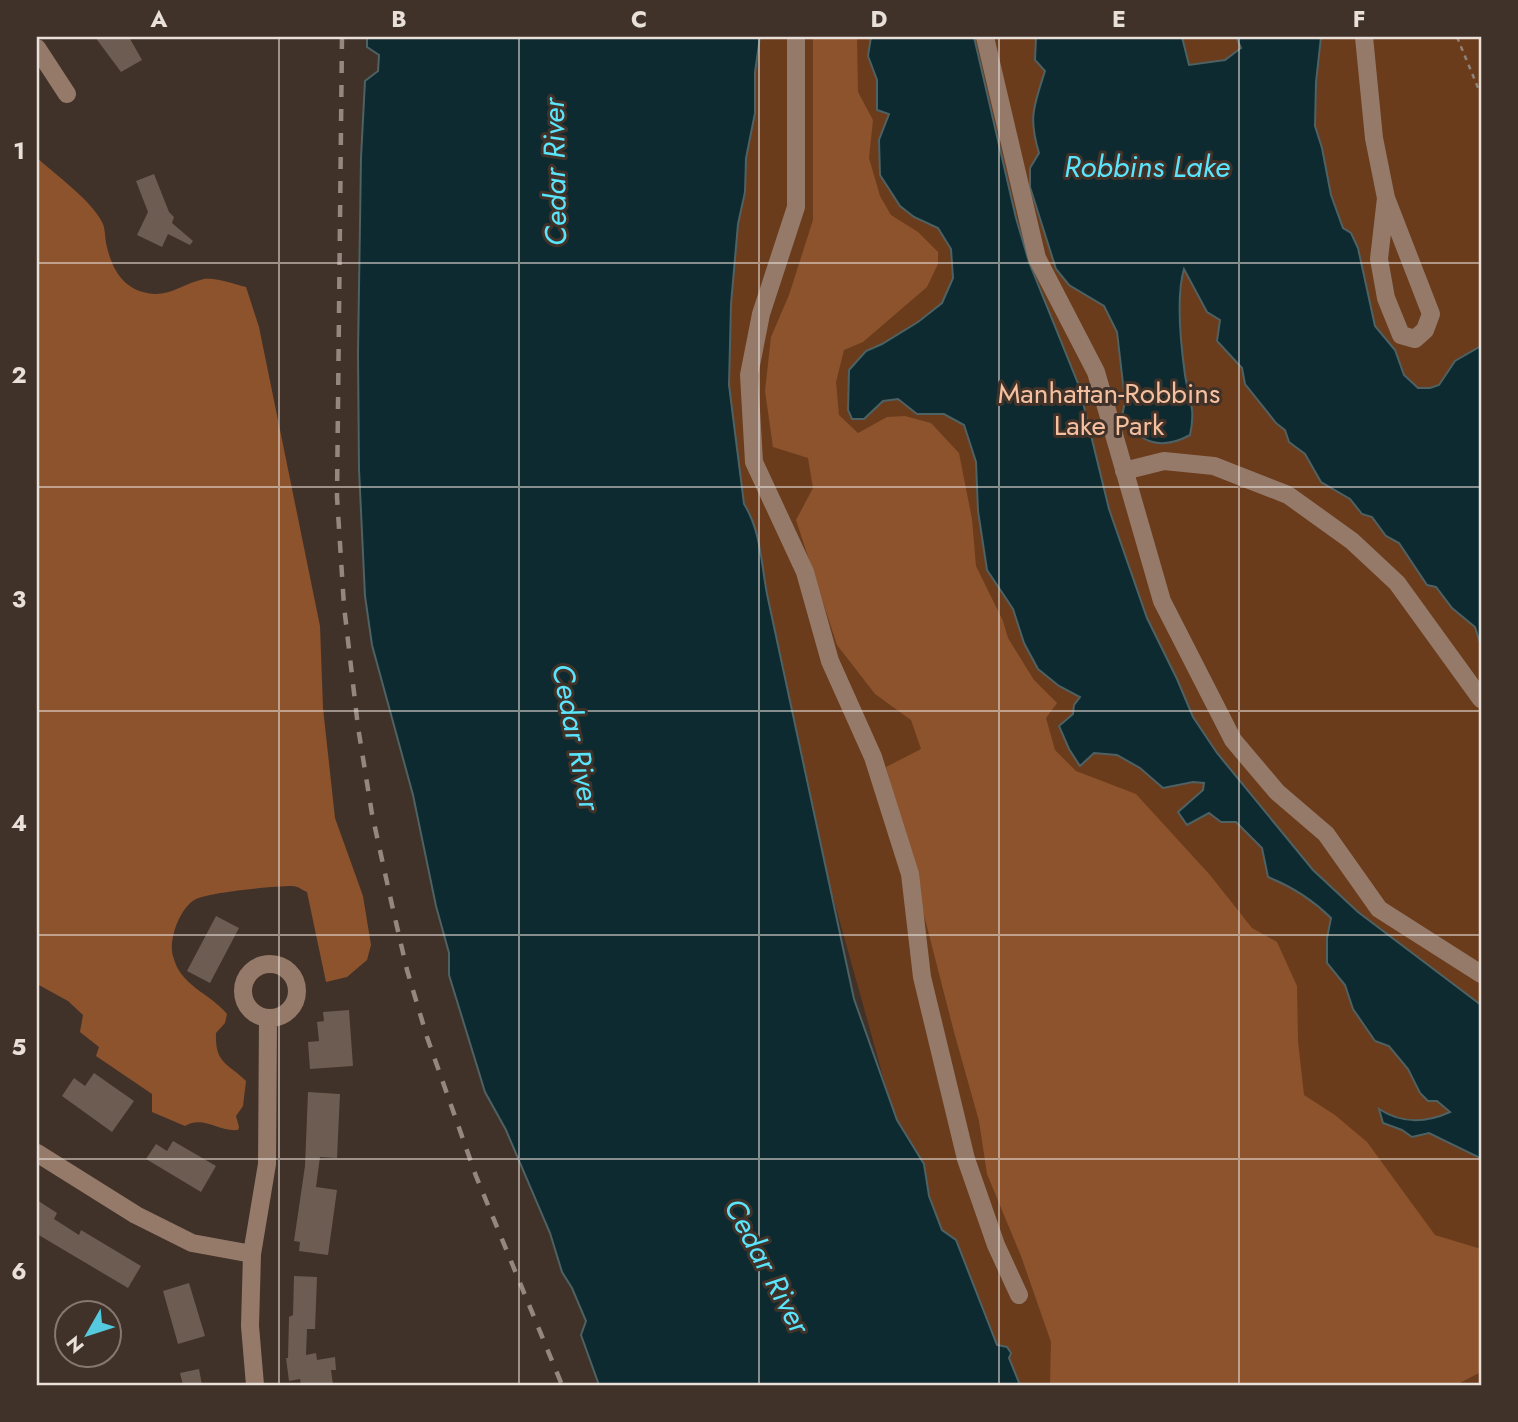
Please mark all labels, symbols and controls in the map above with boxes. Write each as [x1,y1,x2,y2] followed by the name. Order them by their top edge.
[150,2,168,36] text: A
[391,2,407,36] text: B
[631,2,647,36] text: C
[871,2,888,36] text: D
[1112,2,1126,36] text: E
[1353,2,1365,36] text: F
[532,95,577,247] water label: Cedar River
[13,134,25,168] text: 1
[1064,145,1230,188] water label: Robbins Lake
[11,358,27,392] text: 2
[998,373,1220,446] park label: Manhattan-Robbins Lake Park
[12,582,26,616] text: 3
[541,660,612,816] water label: Cedar River
[11,806,27,840] text: 4
[12,1030,26,1064] text: 5
[714,1190,822,1343] water label: Cedar River
[11,1254,27,1288] text: 6
[52,1300,122,1370] north arrow
[60,1330,90,1359] text: N

